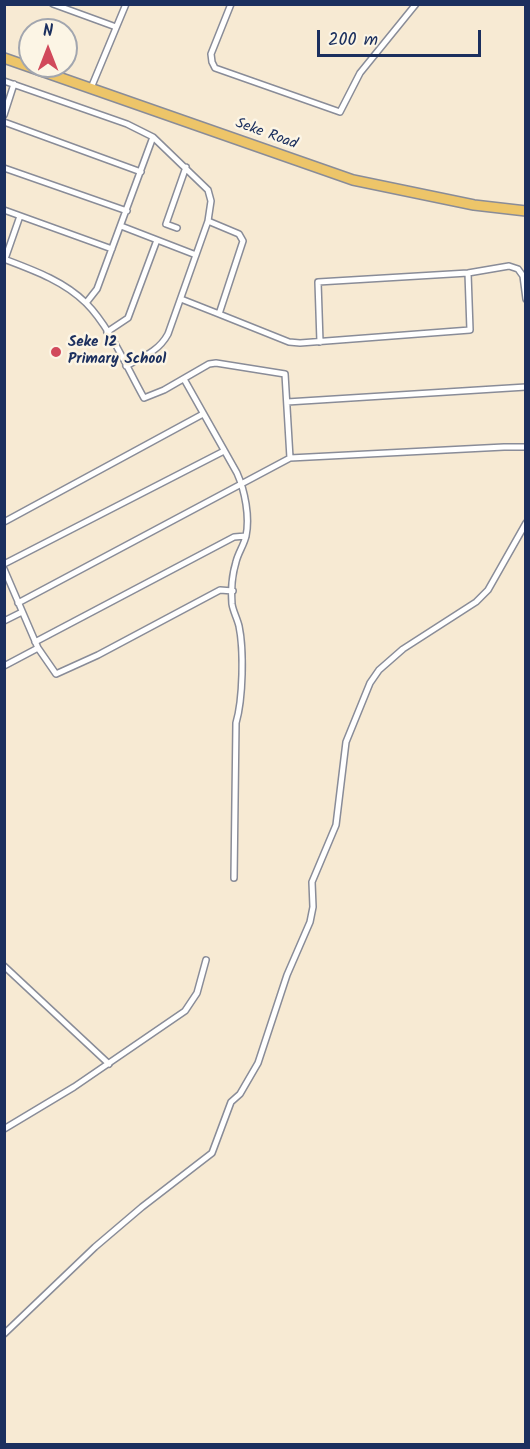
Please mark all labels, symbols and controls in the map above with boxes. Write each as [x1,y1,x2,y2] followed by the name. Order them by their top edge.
[18,18,78,78] north arrow
[320,18,484,56] scale bar
[43,19,53,44] text: N
[328,26,378,55] text: 200 m
[233,115,299,155] street label: Seke Road
[68,334,166,369] place label: Seke 12 Primary School
[49,345,63,359] marker: Seke 12 Primary School

